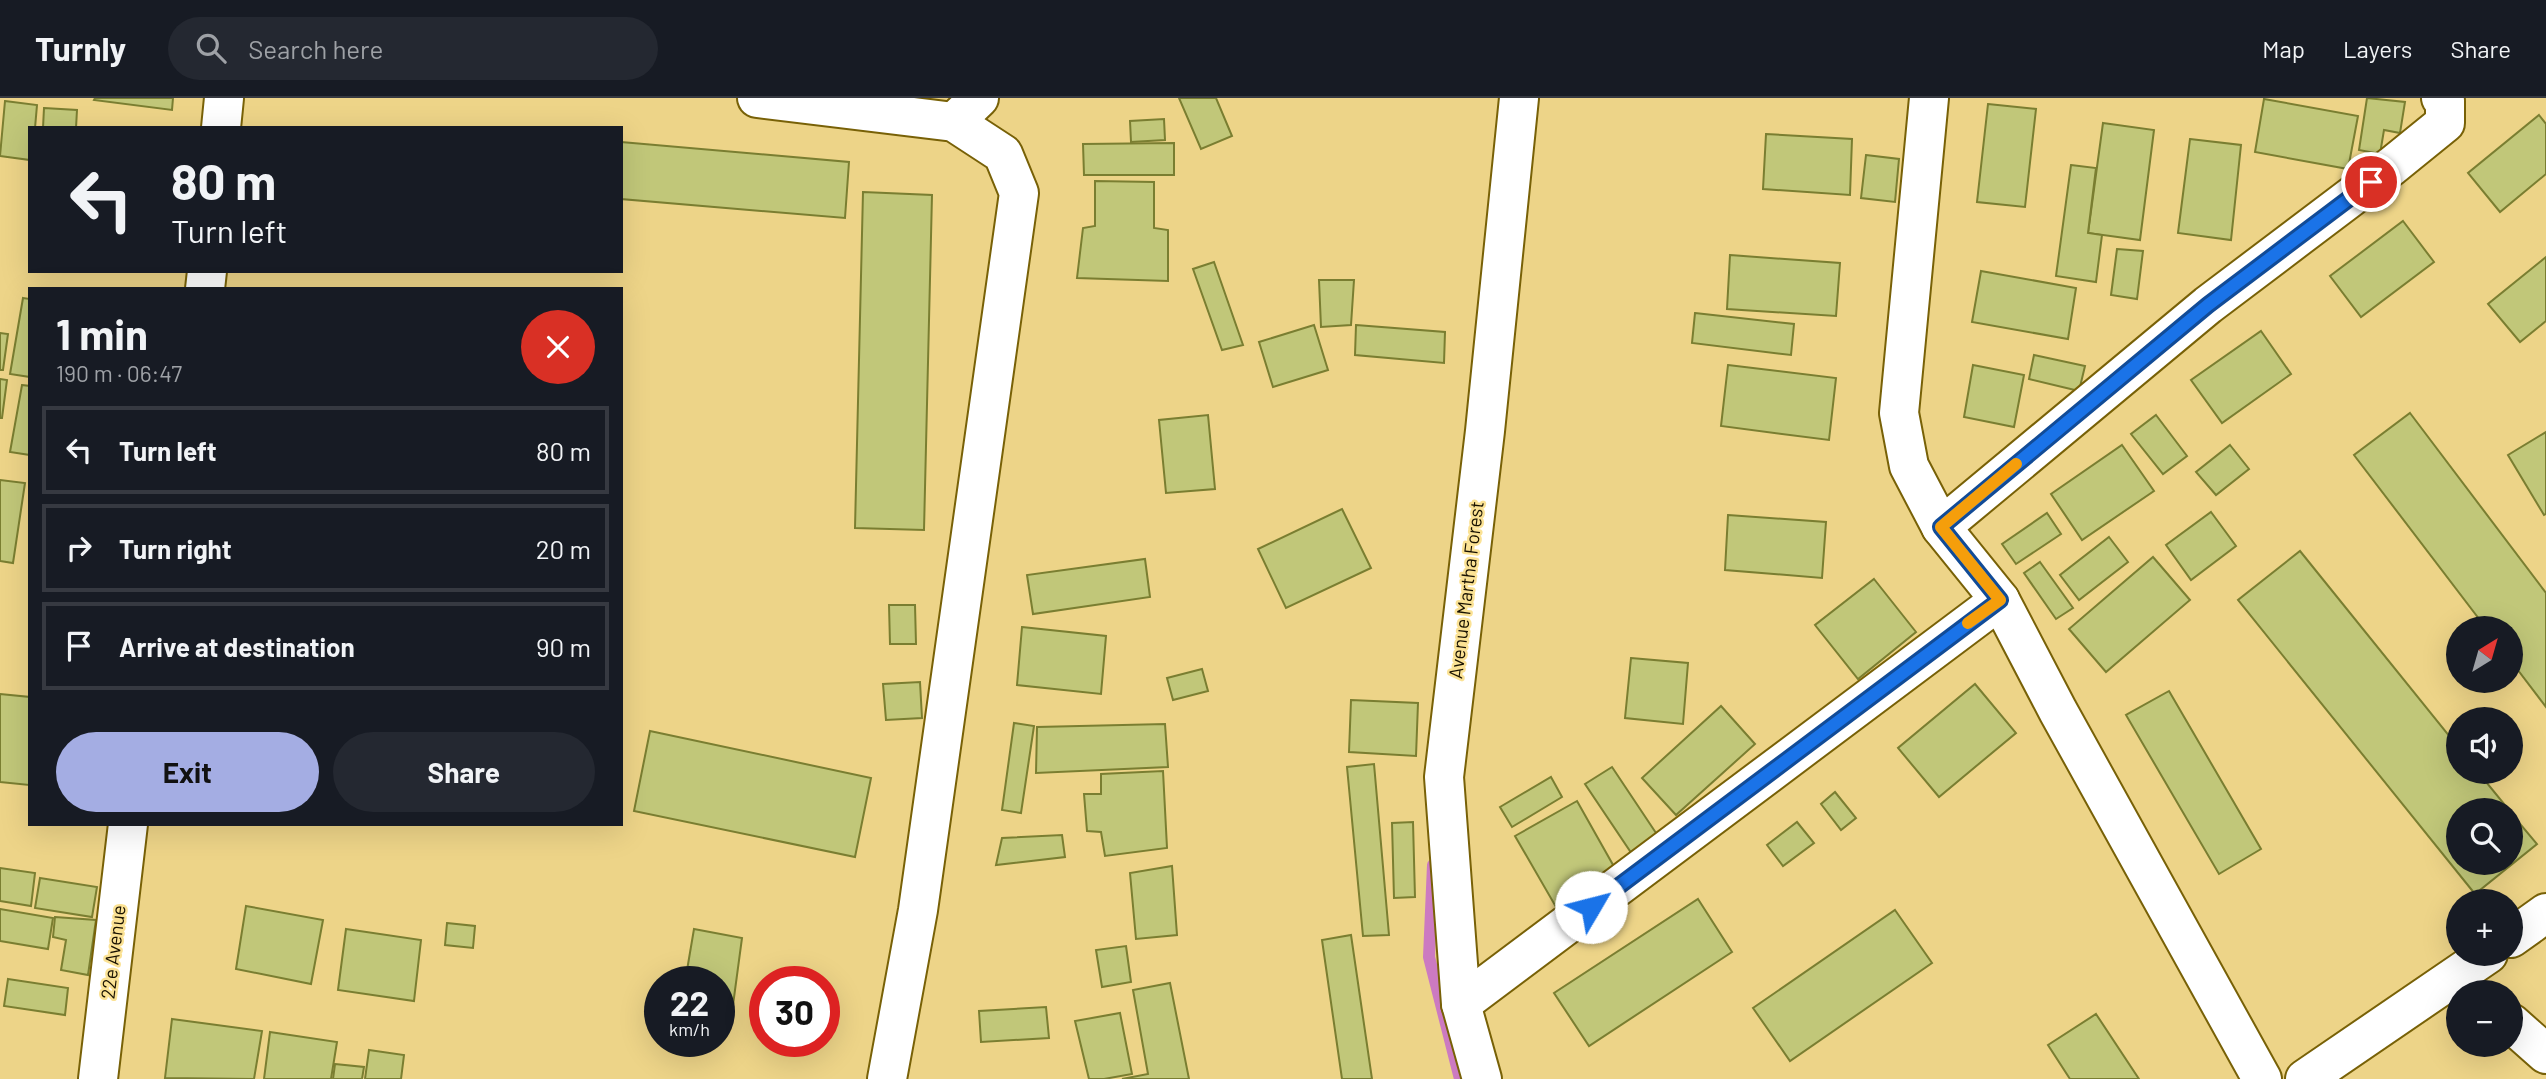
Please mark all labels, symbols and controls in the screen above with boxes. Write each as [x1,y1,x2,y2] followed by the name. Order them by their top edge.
[168,17,658,80] search box
[35,28,126,68] text: Turnly
[192,29,230,67] icon: search
[248,33,383,64] text: Search here
[2262,34,2305,63] text: Map
[2343,34,2412,63] text: Layers
[2450,34,2511,63] text: Share
[171,151,276,210] text: 80 m
[2341,152,2401,212] pin
[56,154,147,245] icon: left
[2352,163,2390,201] icon: arrive
[171,211,288,249] text: Turn left
[56,308,148,358] text: 1 min
[521,310,595,384] button: close
[56,359,182,387] text: 190 m · 06:47
[60,431,98,469] icon: left
[119,435,217,466] text: Turn left
[536,435,591,466] text: 80 m
[1443,500,1488,680] street label: Avenue Martha Forest
[60,529,98,567] icon: right
[119,533,232,564] text: Turn right
[536,533,591,564] text: 20 m
[2446,616,2524,693] north arrow
[2446,616,2523,1057] map controls
[60,627,98,665] icon: arrive
[119,631,355,662] text: Arrive at destination
[536,631,591,662] text: 90 m
[2446,707,2523,784] button: sound
[56,732,319,812] button: Exit
[333,732,595,812] button: Share
[2446,798,2523,875] button: search
[1554,870,1628,944] position arrow
[2446,889,2523,966] button: +
[95,904,130,1000] street label: 22e Avenue
[749,966,840,1057] speed limit sign: 30
[2446,980,2523,1057] button: −
[670,981,709,1023] text: 22
[669,1018,710,1040] text: km/h

